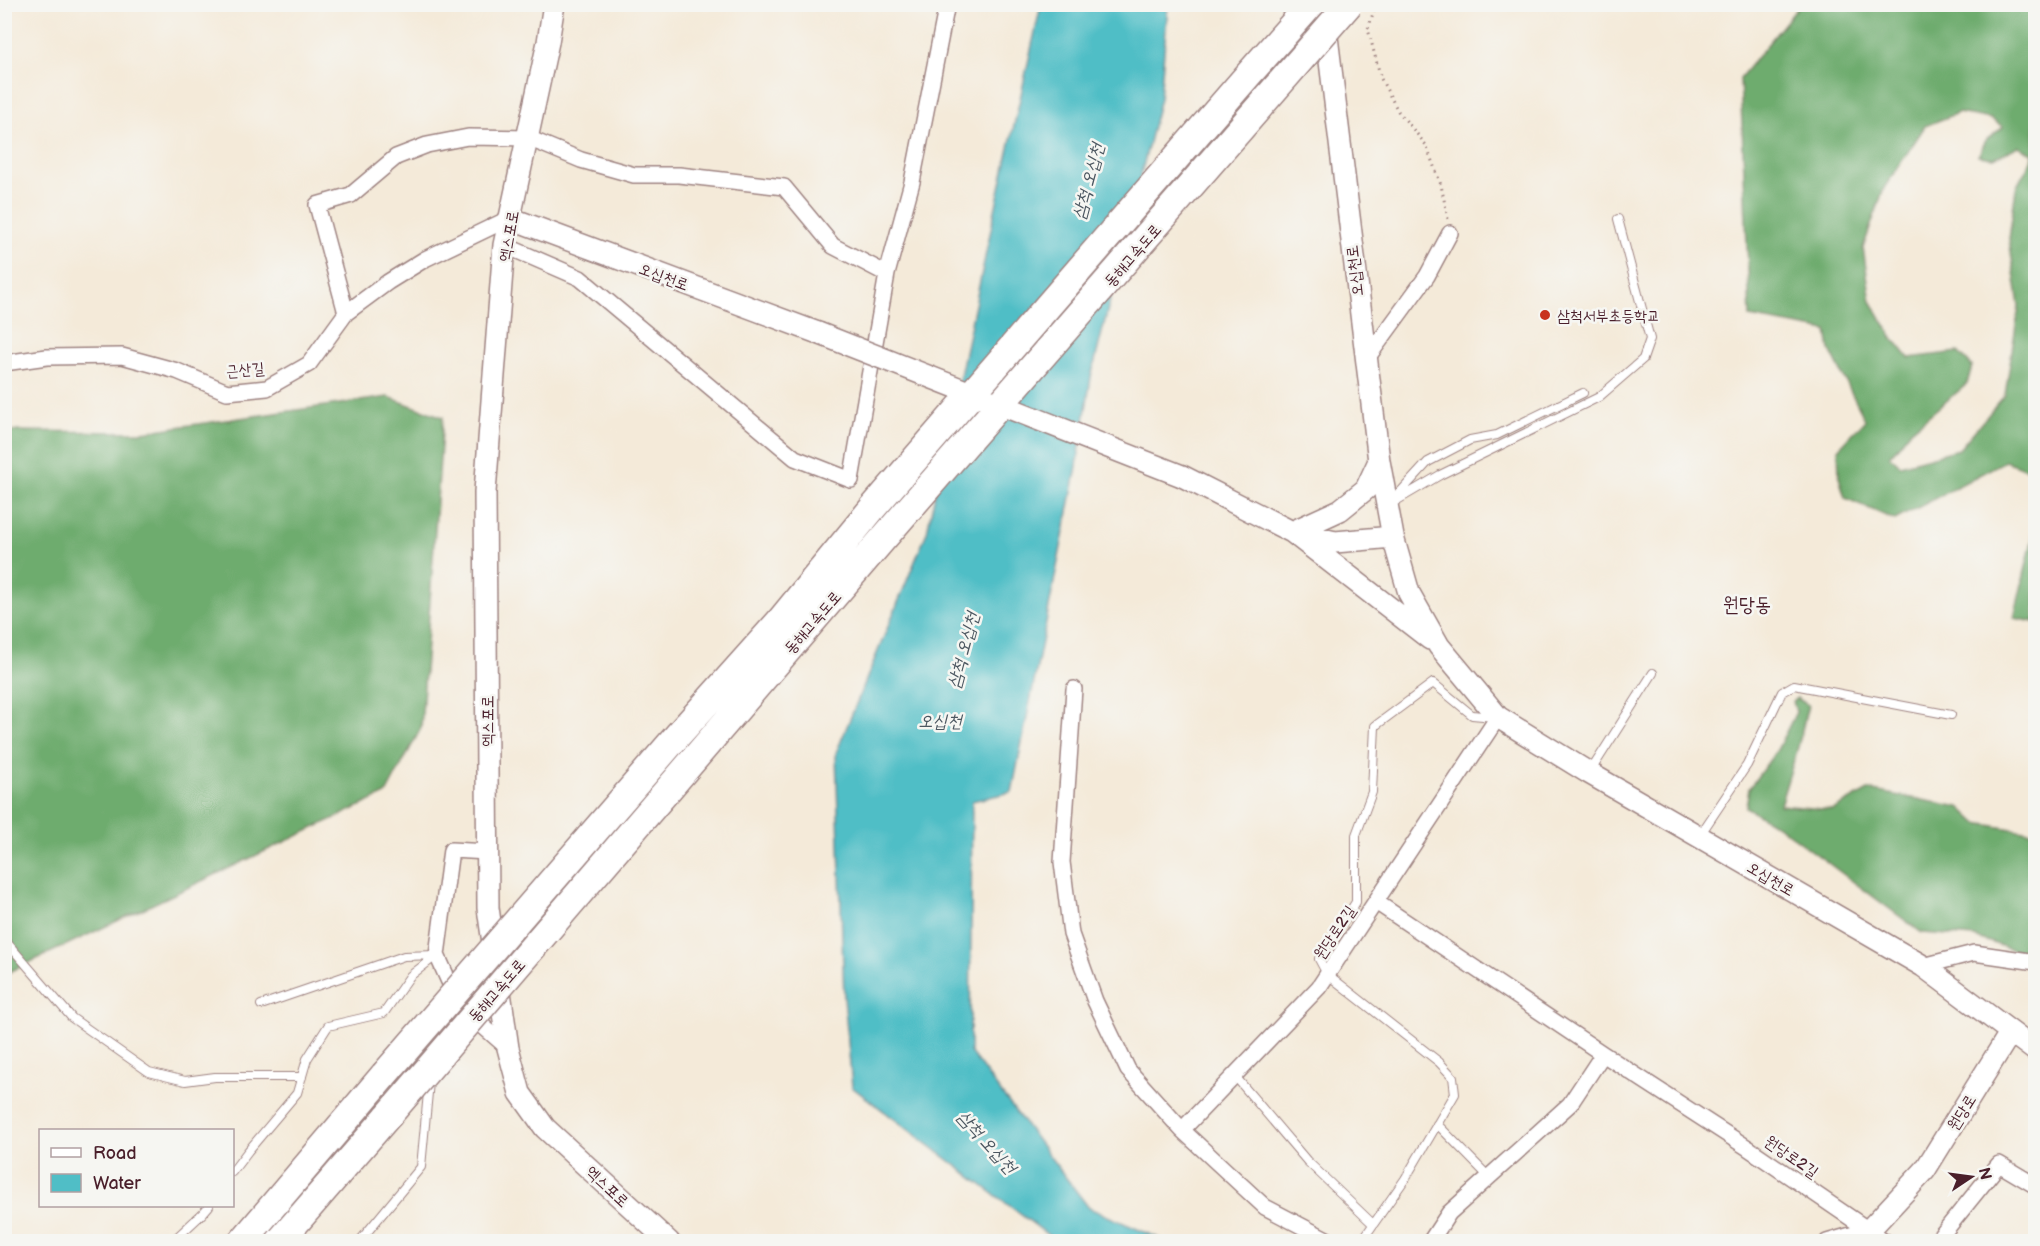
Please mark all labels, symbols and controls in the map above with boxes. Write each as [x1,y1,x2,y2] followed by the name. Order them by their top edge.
[1068,140,1109,221] water label: 삼척 오십천
[496,209,523,263] street label: 엑스포로
[1101,221,1166,291] street label: 동해고속도로
[1343,244,1368,298] street label: 오십천로
[636,260,691,295] street label: 오십천로
[1557,307,1660,326] place label: 삼척서부초등학교
[1538,308,1552,322] marker: 삼척서부초등학교
[225,359,265,382] street label: 근산길
[781,588,846,658] street label: 동해고속도로
[1723,593,1771,617] district label: 원당동
[943,609,984,690] water label: 삼척 오십천
[479,695,498,747] street label: 엑스포로
[918,711,963,732] water label: 오십천
[1743,858,1797,900] street label: 오십천로
[1310,902,1360,963] street label: 원당로2길
[465,956,530,1026] street label: 동해고속도로
[1944,1091,1981,1134] street label: 원당로
[953,1107,1021,1179] water label: 삼척 오십천
[39,1129,234,1207] legend
[1761,1132,1822,1183] street label: 원당로2길
[93,1143,137,1164] text: Road
[1941,1147,2001,1207] north arrow
[582,1163,632,1212] street label: 엑스포로
[1974,1166,1995,1182] text: N
[93,1173,141,1194] text: Water

